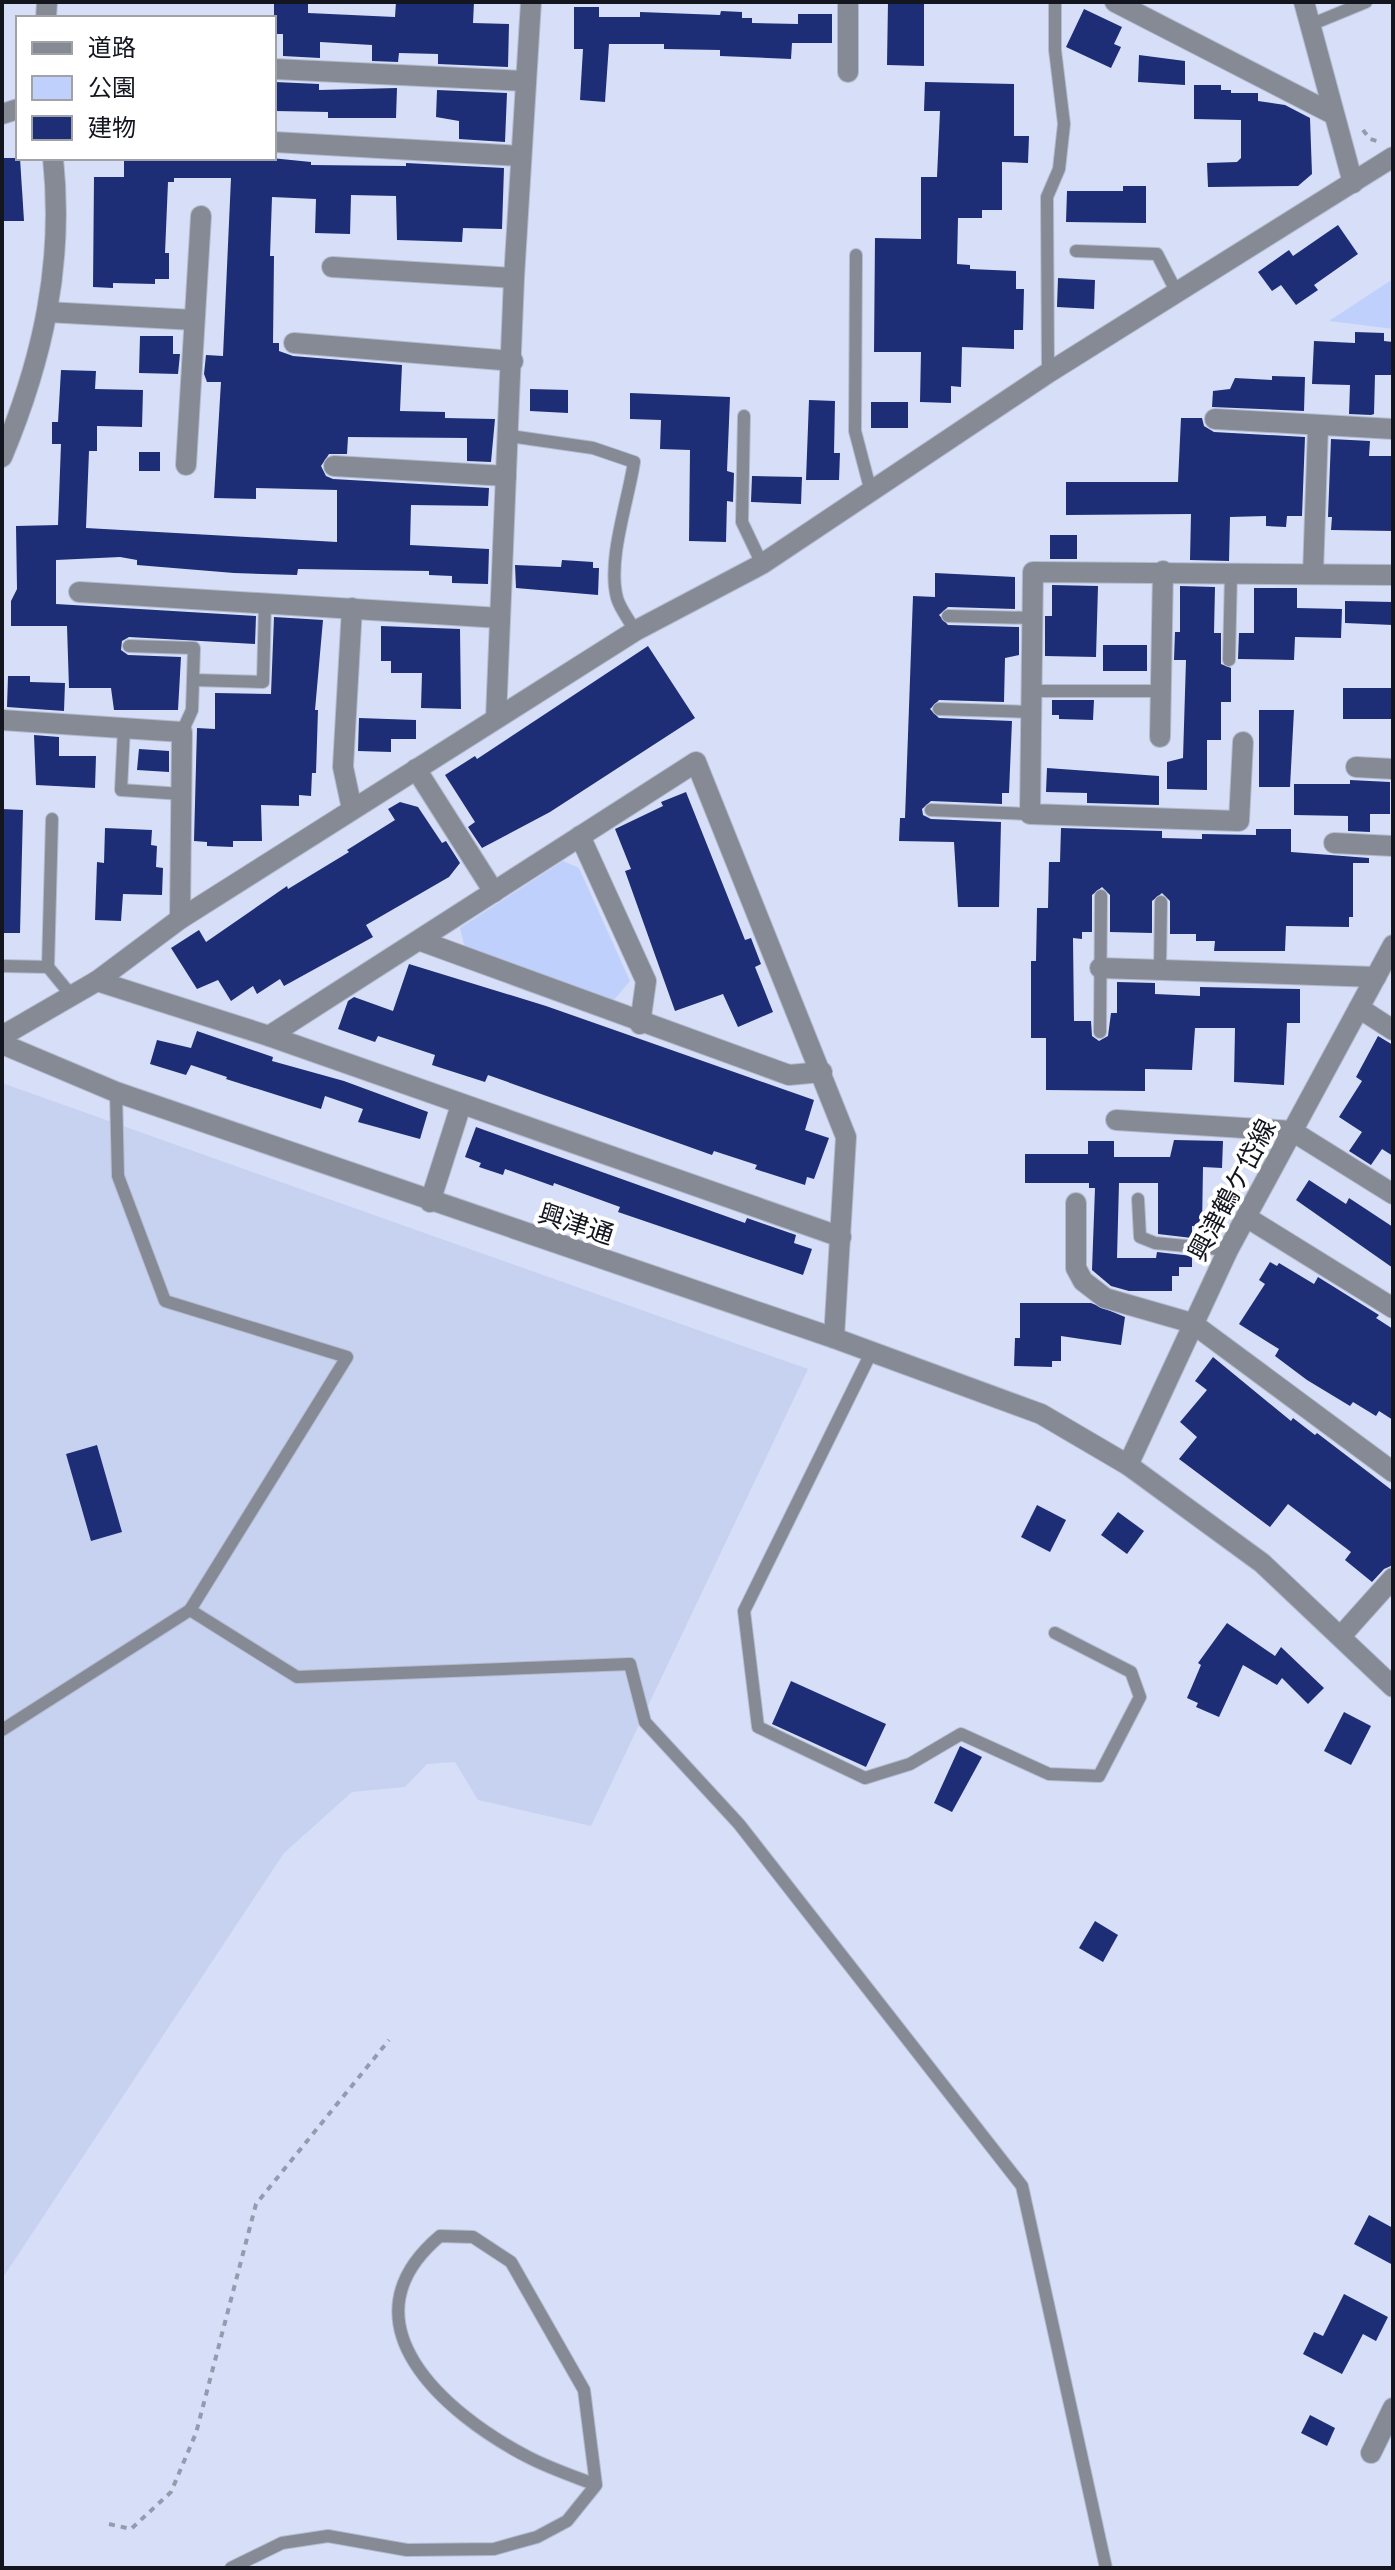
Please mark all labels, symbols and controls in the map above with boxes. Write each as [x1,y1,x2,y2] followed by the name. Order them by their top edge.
[16,16,276,160] legend
[88,34,136,62] text: 道路
[88,74,136,102] text: 公園
[88,114,136,142] text: 建物
[1182,1114,1283,1266] street label: 興津鶴ケ岱線
[534,1198,618,1251] street label: 興津通

